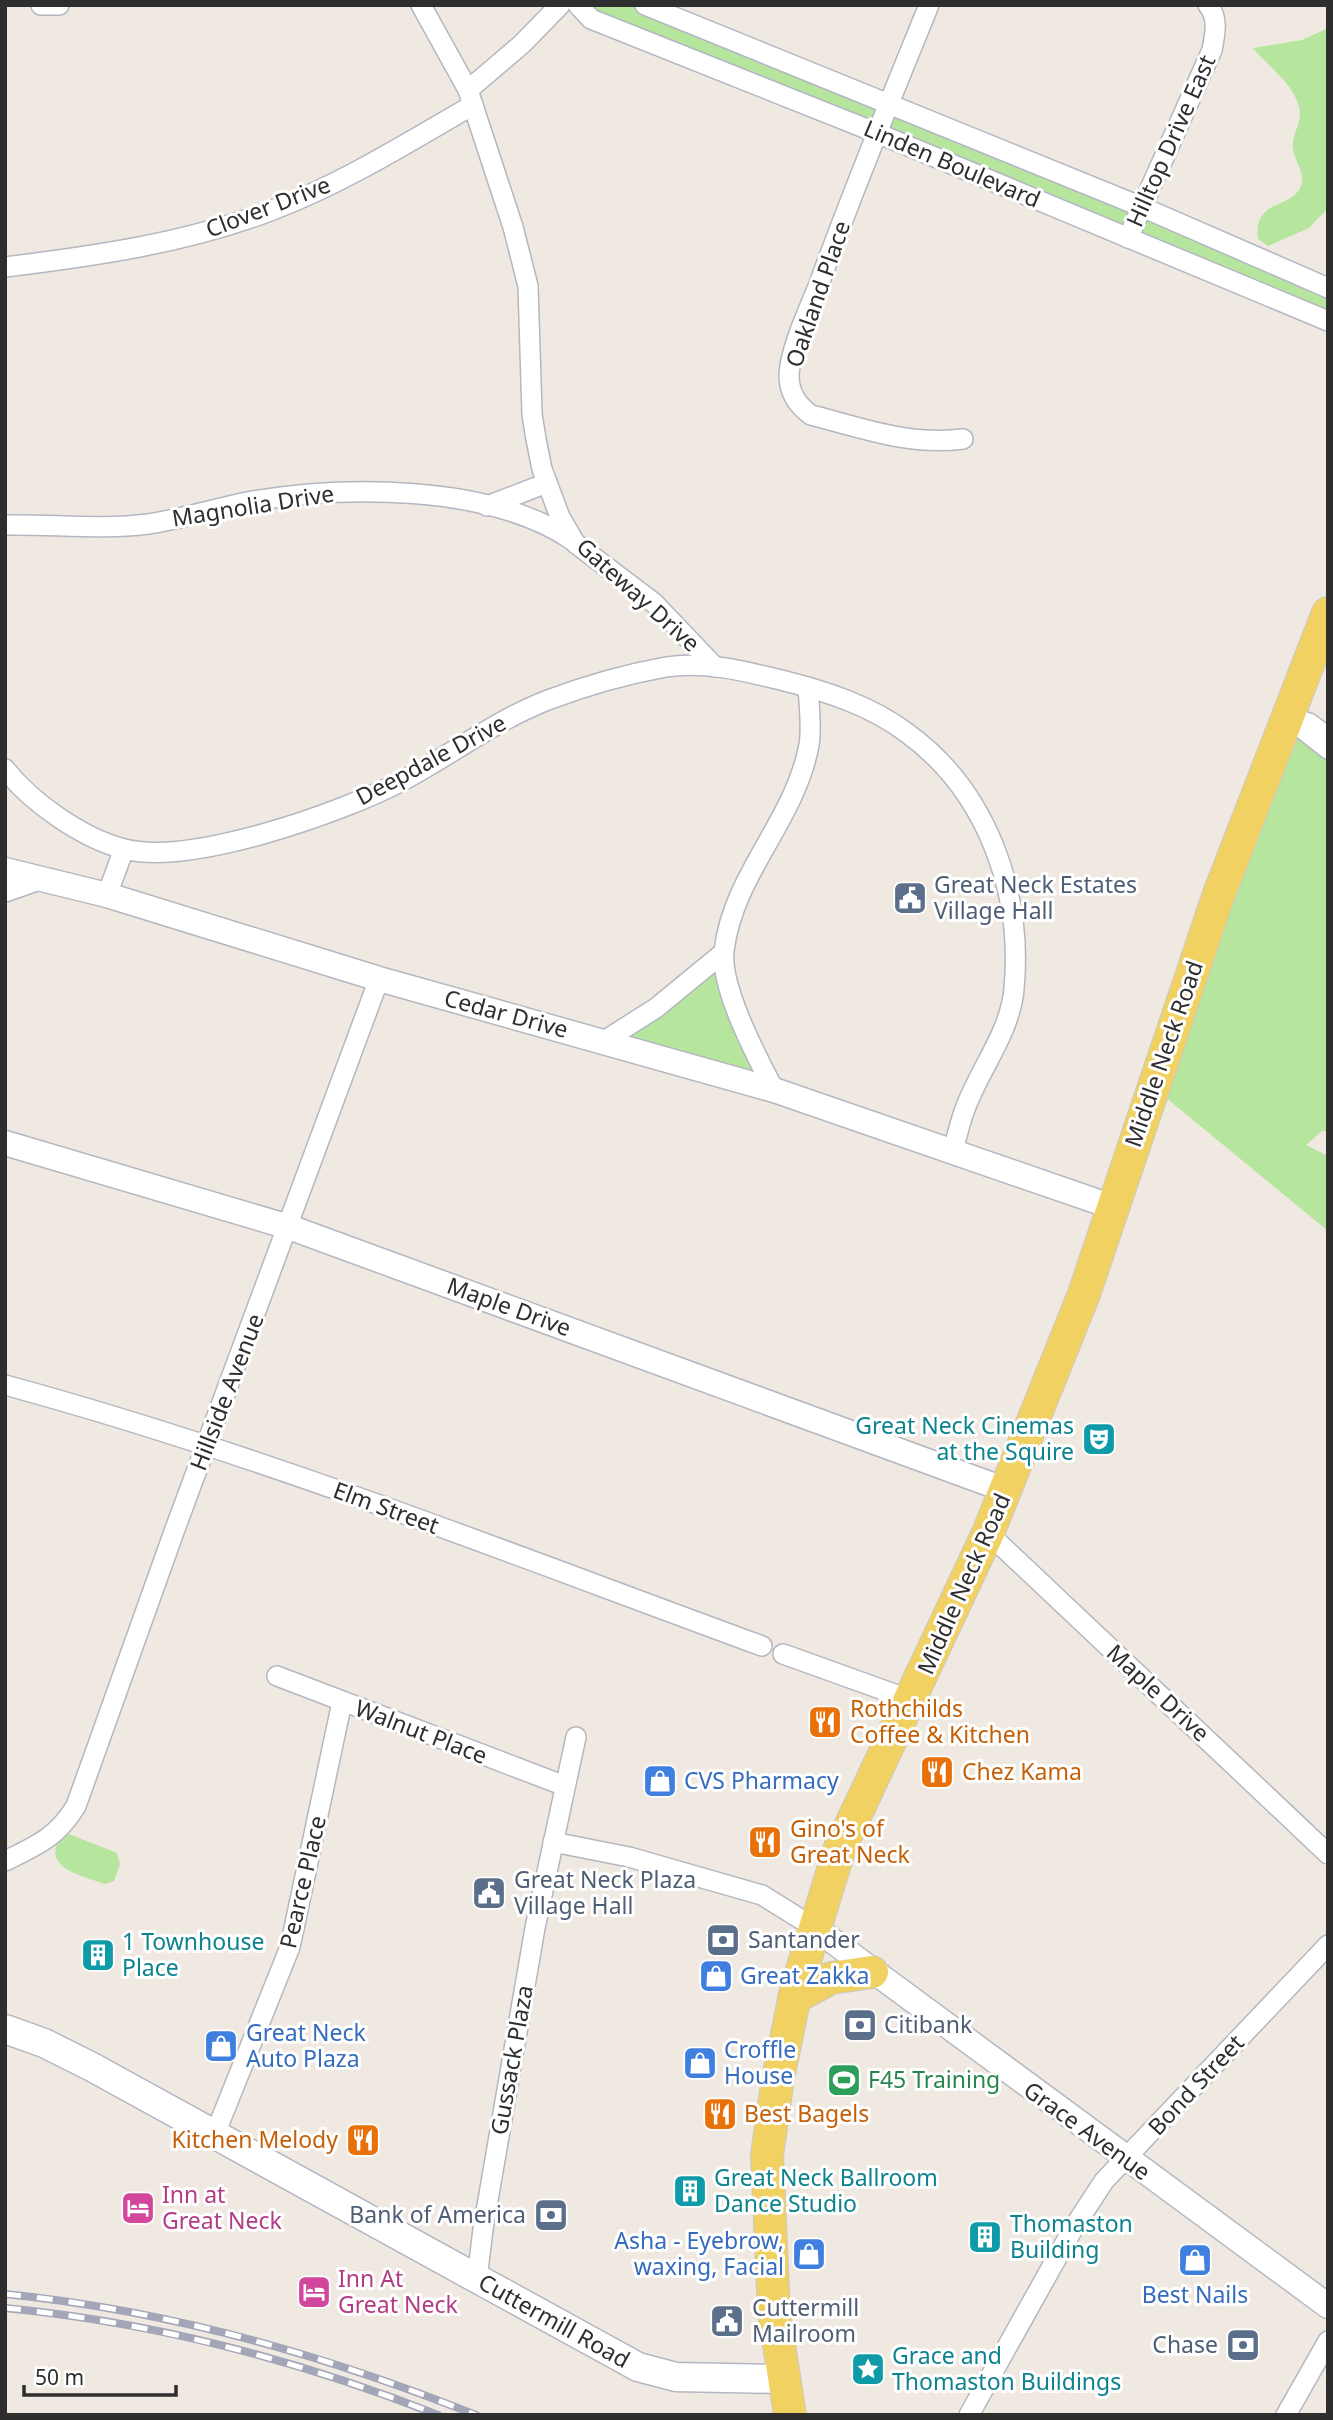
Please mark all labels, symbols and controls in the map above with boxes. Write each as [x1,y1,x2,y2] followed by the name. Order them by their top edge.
[1118,50,1222,232] street label: Hilltop Drive East
[859,111,1046,215] street label: Linden Boulevard
[201,168,335,244] street label: Clover Drive
[777,216,857,371] street label: Oakland Place
[170,476,336,534] street label: Magnolia Drive
[570,530,707,658] street label: Gateway Drive
[350,706,511,812] street label: Deepdale Drive
[934,868,1137,926] place label: Great Neck Estates Village Hall
[891,879,929,917] public building icon: Great Neck Estates Village Hall
[1116,956,1210,1151] street label: Middle Neck Road
[441,981,572,1045] street label: Cedar Drive
[443,1269,576,1343] street label: Maple Drive
[181,1309,271,1475] street label: Hillside Avenue
[855,1409,1074,1467] place label: Great Neck Cinemas at the Squire
[1080,1420,1118,1458] theatre icon: Great Neck Cinemas at the Squire
[329,1473,444,1541] street label: Elm Street
[909,1488,1017,1679] street label: Middle Neck Road
[1100,1636,1217,1748] street label: Maple Drive
[351,1691,492,1771] street label: Walnut Place
[850,1692,1030,1750] place label: Rothchilds Coffee & Kitchen
[806,1703,844,1741] restaurant icon: Rothchilds Coffee & Kitchen
[918,1753,956,1791] restaurant icon: Chez Kama
[962,1755,1082,1787] place label: Chez Kama
[641,1762,679,1800] shop icon: CVS Pharmacy
[684,1764,839,1796] place label: CVS Pharmacy
[271,1812,333,1951] street label: Pearce Place
[790,1812,910,1870] place label: Gino's of Great Neck
[746,1823,784,1861] restaurant icon: Gino's of Great Neck
[514,1863,696,1921] place label: Great Neck Plaza Village Hall
[470,1874,508,1912] public building icon: Great Neck Plaza Village Hall
[704,1921,742,1959] bank icon: Santander
[748,1923,860,1955] place label: Santander
[122,1925,264,1983] place label: 1 Townhouse Place
[79,1936,117,1974] building icon: 1 Townhouse Place
[697,1957,735,1995] shop icon: Great Zakka
[740,1959,869,1991] place label: Great Zakka
[482,1982,540,2137] street label: Gussack Plaza
[841,2006,879,2044] bank icon: Citibank
[884,2008,973,2040] place label: Citibank
[246,2016,366,2074] place label: Great Neck Auto Plaza
[202,2027,240,2065] shop icon: Great Neck Auto Plaza
[1140,2027,1250,2142] street label: Bond Street
[724,2033,796,2091] place label: Croffle House
[681,2044,719,2082] shop icon: Croffle House
[825,2061,863,2099] sports icon: F45 Training
[868,2063,1000,2095] place label: F45 Training
[1018,2073,1157,2187] street label: Grace Avenue
[701,2095,739,2133] restaurant icon: Best Bagels
[744,2097,869,2129] place label: Best Bagels
[344,2121,382,2159] restaurant icon: Kitchen Melody
[172,2123,338,2155] place label: Kitchen Melody
[714,2161,938,2219] place label: Great Neck Ballroom Dance Studio
[671,2172,709,2210] building icon: Great Neck Ballroom Dance Studio
[162,2178,282,2236] place label: Inn at Great Neck
[119,2189,157,2227] hotel icon: Inn at Great Neck
[532,2196,570,2234] bank icon: Bank of America
[349,2198,526,2230] place label: Bank of America
[1010,2207,1133,2265] place label: Thomaston Building
[966,2218,1004,2256] building icon: Thomaston Building
[614,2224,784,2282] place label: Asha - Eyebrow, waxing, Facial
[790,2235,828,2273] shop icon: Asha - Eyebrow, waxing, Facial
[1176,2241,1214,2279] shop icon: Best Nails
[338,2262,458,2320] place label: Inn At Great Neck
[473,2265,636,2375] street label: Cuttermill Road
[295,2273,333,2311] hotel icon: Inn At Great Neck
[1142,2278,1248,2310] place label: Best Nails
[752,2291,859,2349] place label: Cuttermill Mailroom
[708,2302,746,2340] public building icon: Cuttermill Mailroom
[1224,2326,1262,2364] bank icon: Chase
[1152,2328,1218,2360] place label: Chase
[892,2339,1121,2397] place label: Grace and Thomaston Buildings
[849,2350,887,2388] place icon: Grace and Thomaston Buildings
[24,2354,177,2398] scale bar
[35,2363,84,2391] text: 50 m

